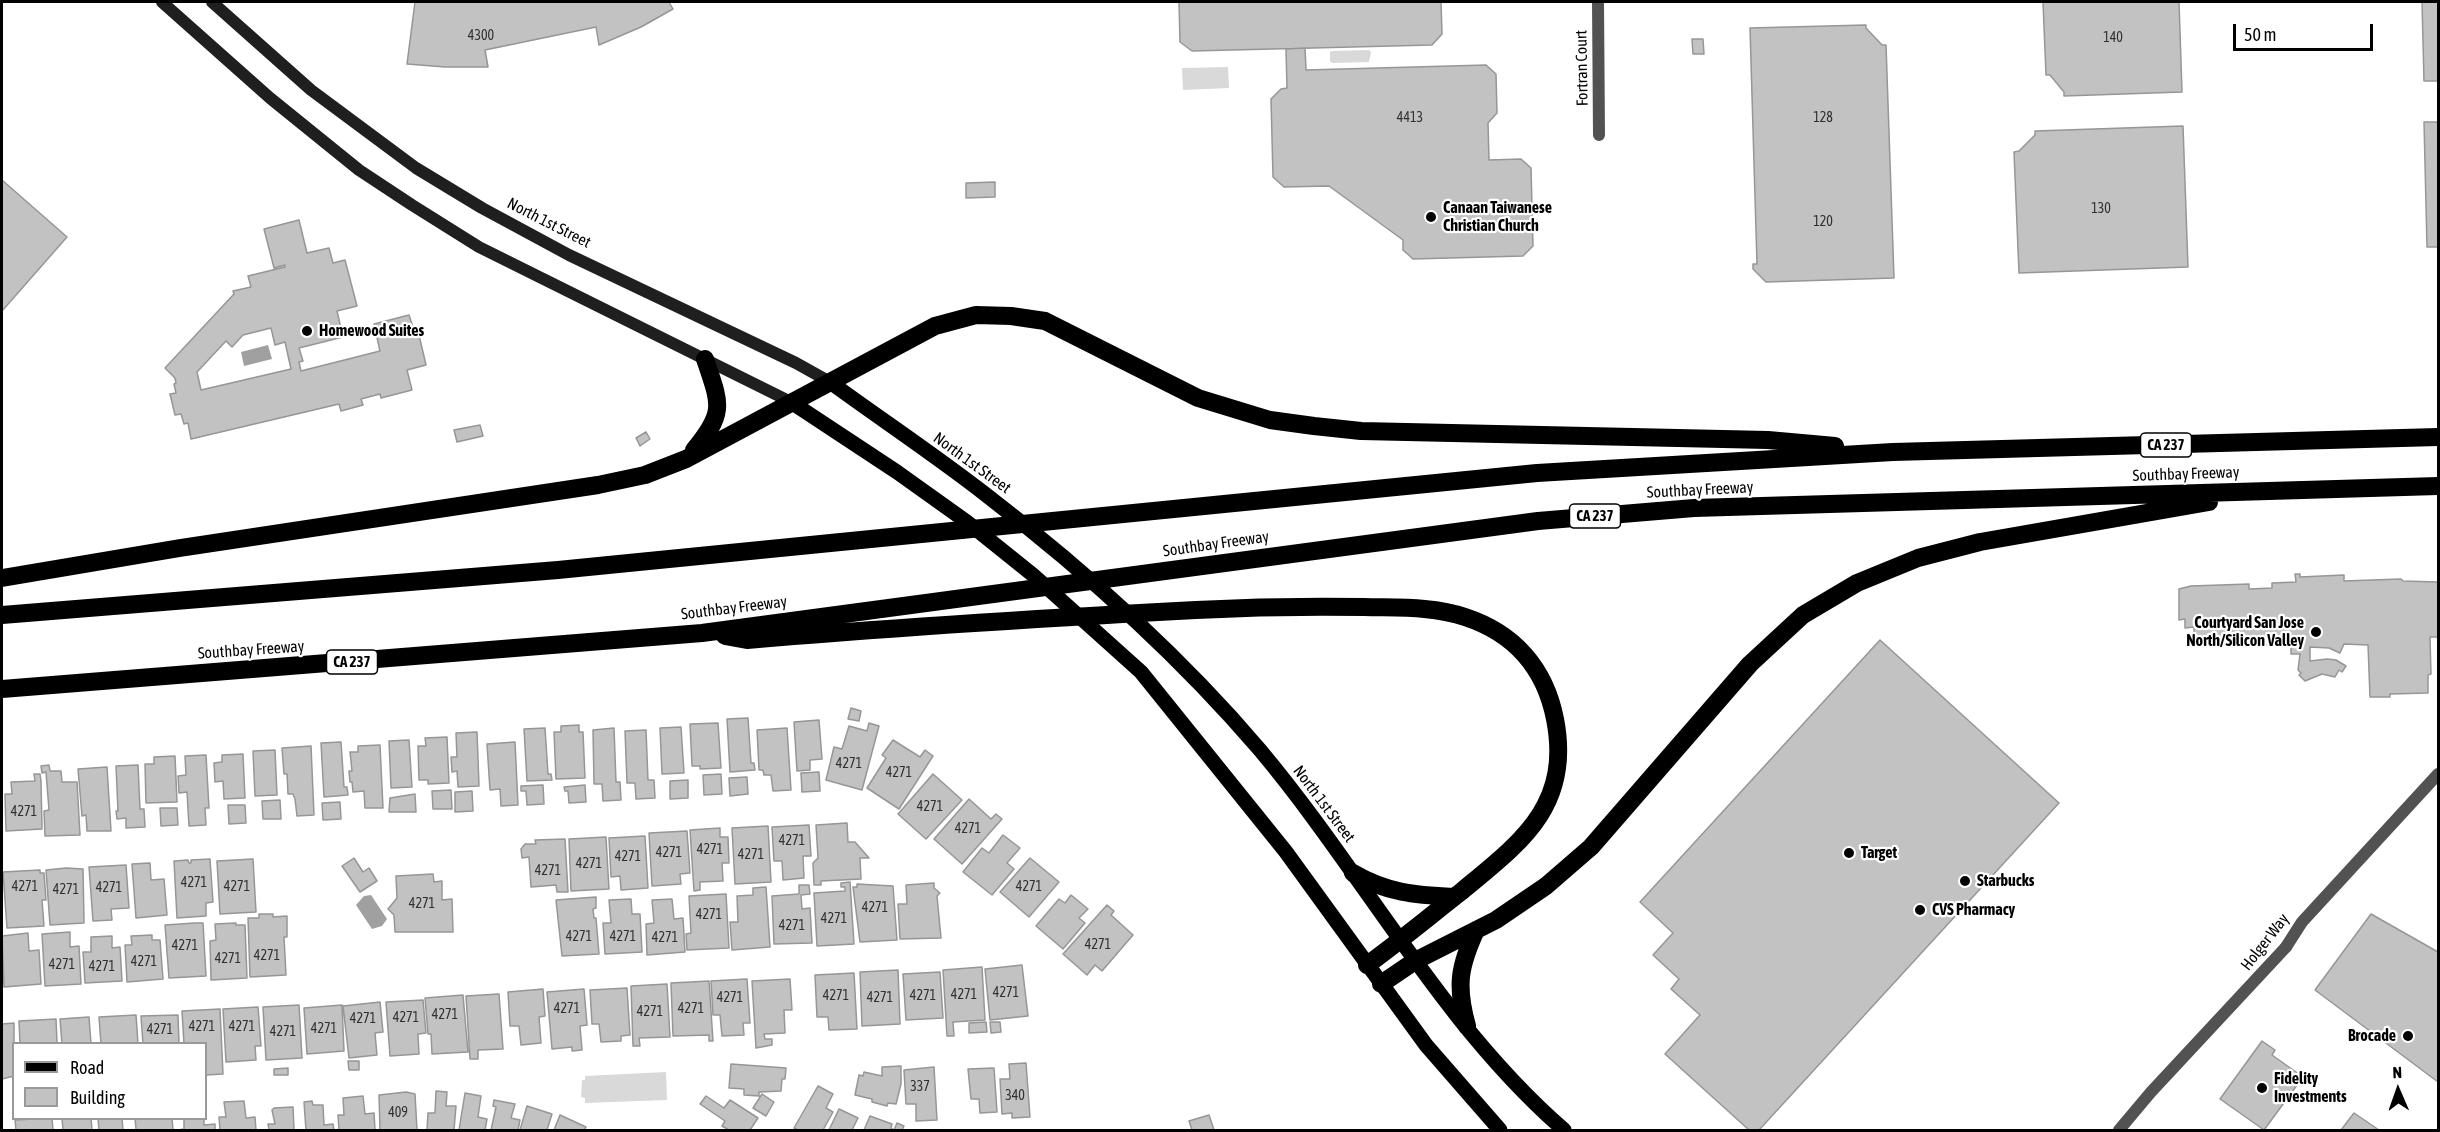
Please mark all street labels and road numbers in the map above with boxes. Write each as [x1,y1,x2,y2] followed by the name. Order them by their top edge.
[1572,30,1592,106] street label: Fortran Court
[504,194,594,252] street label: North 1st Street
[929,428,1015,498] street label: North 1st Street
[2140,433,2192,457] road number: CA 237
[2132,463,2240,485] street label: Southbay Freeway
[1646,478,1754,502] street label: Southbay Freeway
[1570,504,1620,528] road number: CA 237
[1162,527,1270,561] street label: Southbay Freeway
[680,592,788,624] street label: Southbay Freeway
[197,637,305,663] street label: Southbay Freeway
[326,650,378,674] road number: CA 237
[1289,762,1359,846] street label: North 1st Street
[2237,910,2293,974] street label: Holger Way

